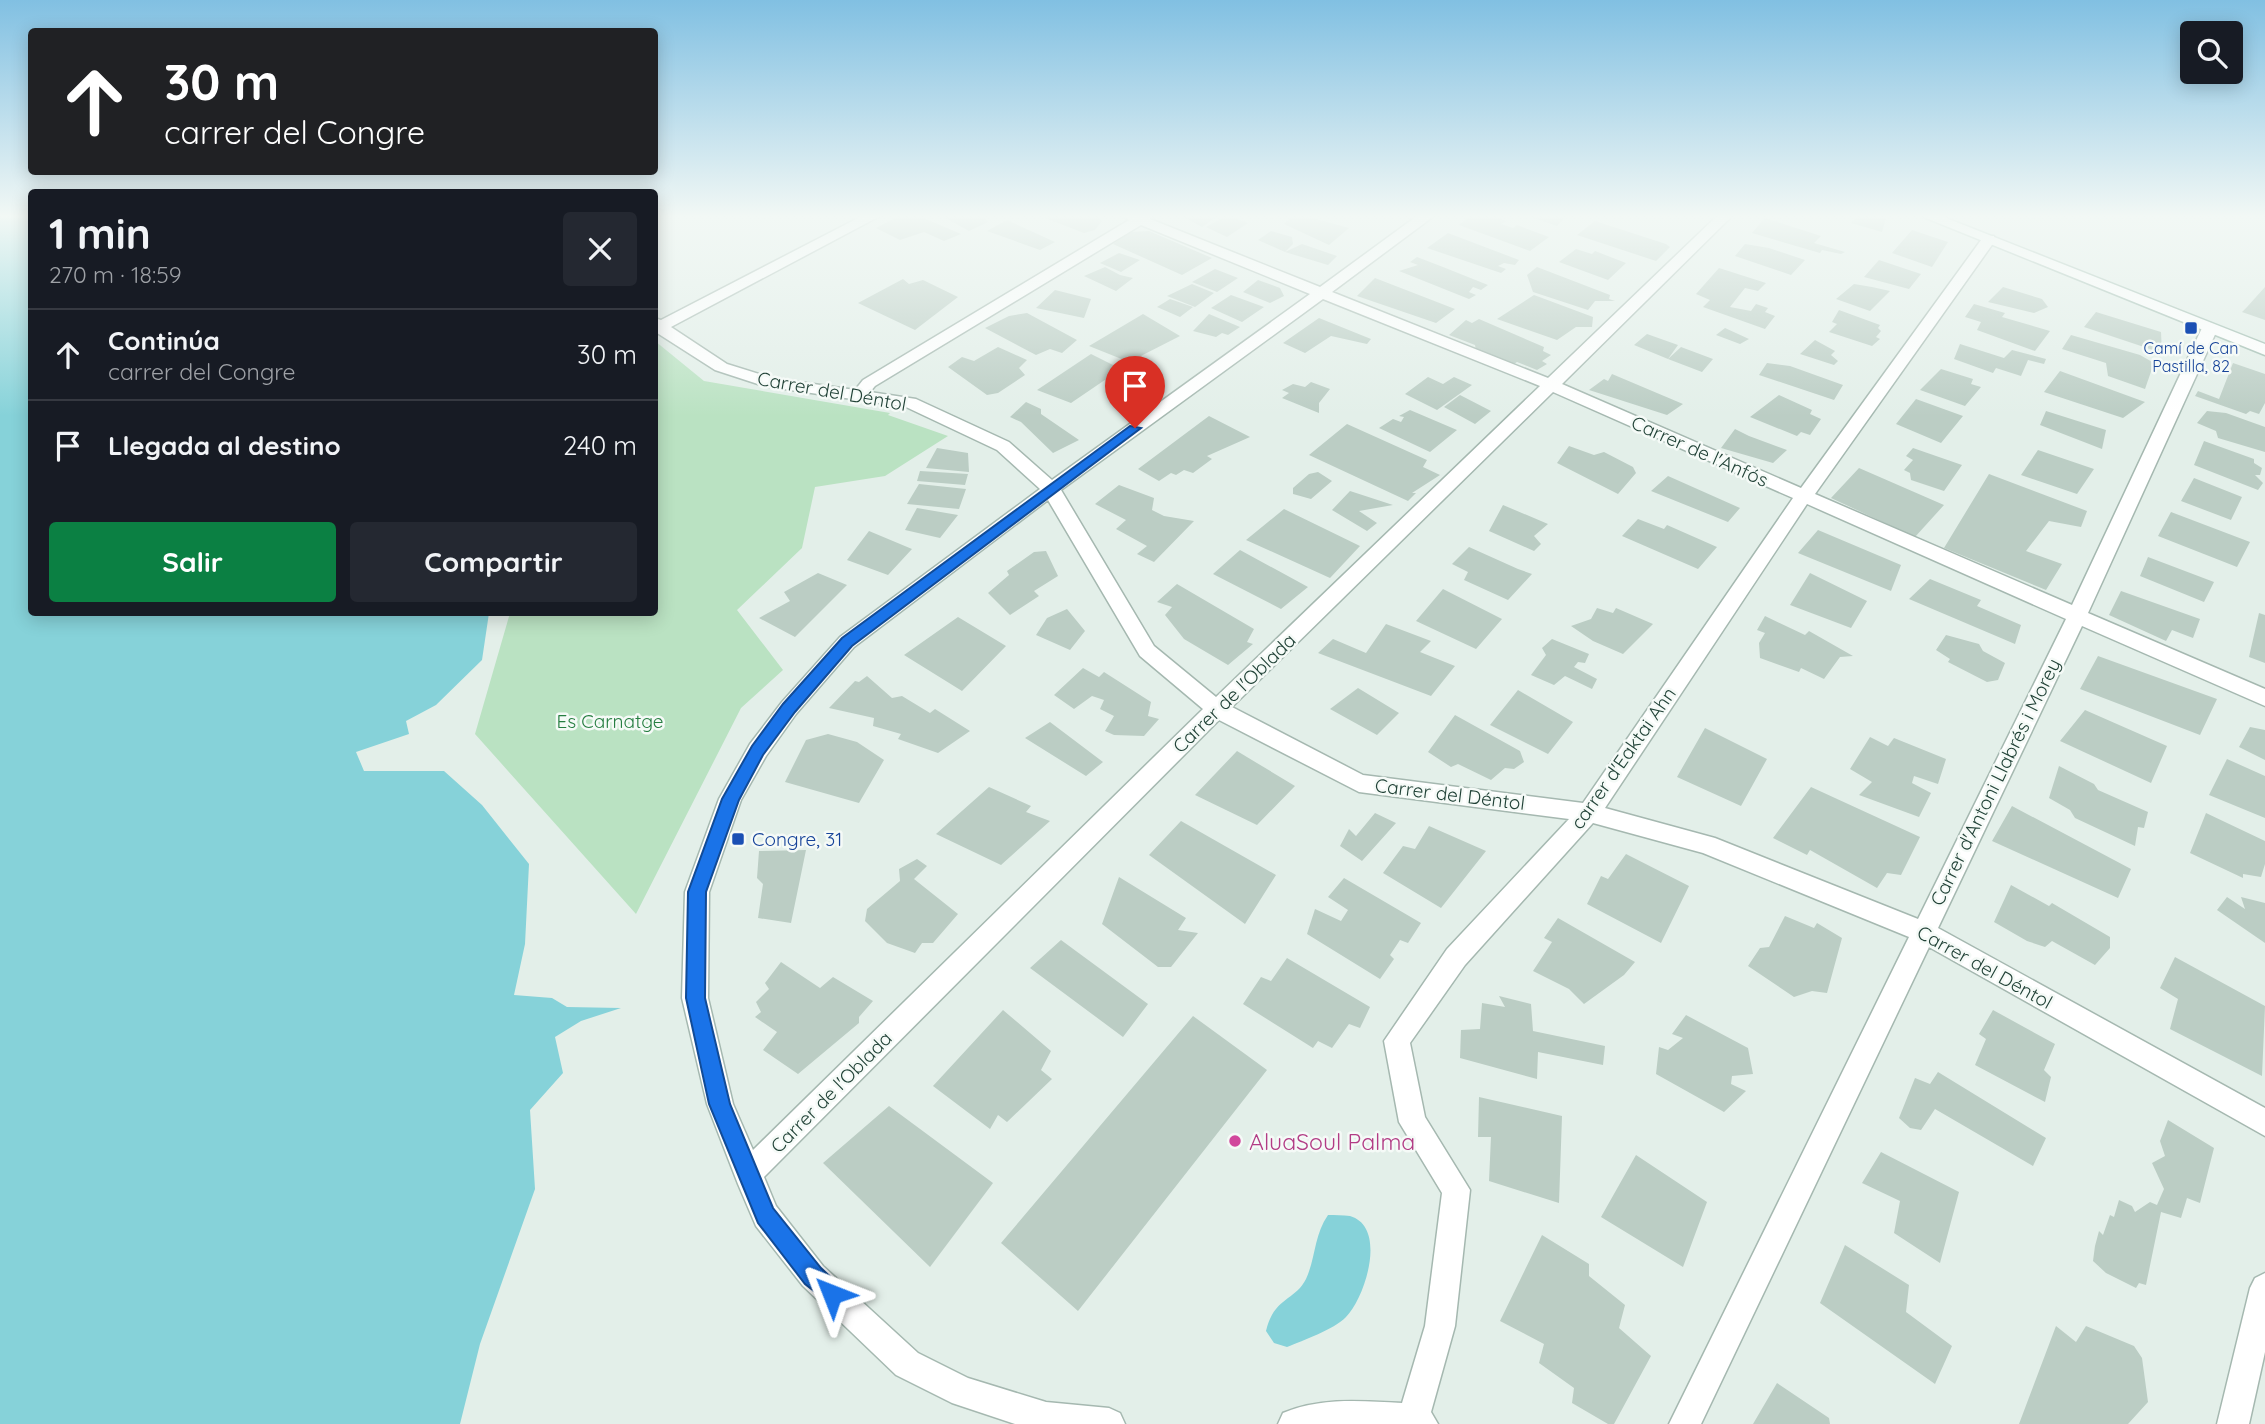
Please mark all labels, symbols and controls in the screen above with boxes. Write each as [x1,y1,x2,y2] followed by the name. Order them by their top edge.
[2180,21,2243,84] map controls
[2180,21,2243,84] button: search
[164,51,279,112] text: 30 m
[49,56,140,147] icon: ahead
[164,112,425,152] text: carrer del Congre
[49,207,151,260] text: 1 min
[563,212,637,286] button: close
[49,260,182,289] text: 270 m · 18:59
[2183,320,2199,336] marker: Camí de Can Pastilla, 82
[108,324,220,357] text: Continúa
[49,336,87,374] icon: ahead
[577,338,637,371] text: 30 m
[2143,338,2239,376] place label: Camí de Can Pastilla, 82
[1105,356,1165,428] pin
[108,357,296,386] text: carrer del Congre
[756,366,908,416] street label: Carrer del Déntol
[1116,367,1154,405] icon: arrive
[1628,410,1772,492] street label: Carrer de l'Anfós
[49,427,87,465] icon: arrive
[108,429,341,462] text: Llegada al destino
[563,429,637,462] text: 240 m
[49,522,336,602] button: Salir
[350,522,637,602] button: Compartir
[1167,628,1301,758] street label: Carrer de l'Oblada
[1925,655,2065,909] street label: Carrer d'Antoni Llabrés i Morey
[1565,682,1681,834] street label: carrer d'Eaktai Ahn
[556,709,664,733] park label: Es Carnatge
[1374,773,1526,815] street label: Carrer del Déntol
[752,827,842,851] place label: Congre, 31
[730,831,746,847] marker: Congre, 31
[1913,920,2057,1014] street label: Carrer del Déntol
[765,1026,897,1158] street label: Carrer de l'Oblada
[1249,1127,1415,1156] place label: AluaSoul Palma
[1227,1133,1243,1149] marker: AluaSoul Palma
[795,1257,869,1331] position arrow

